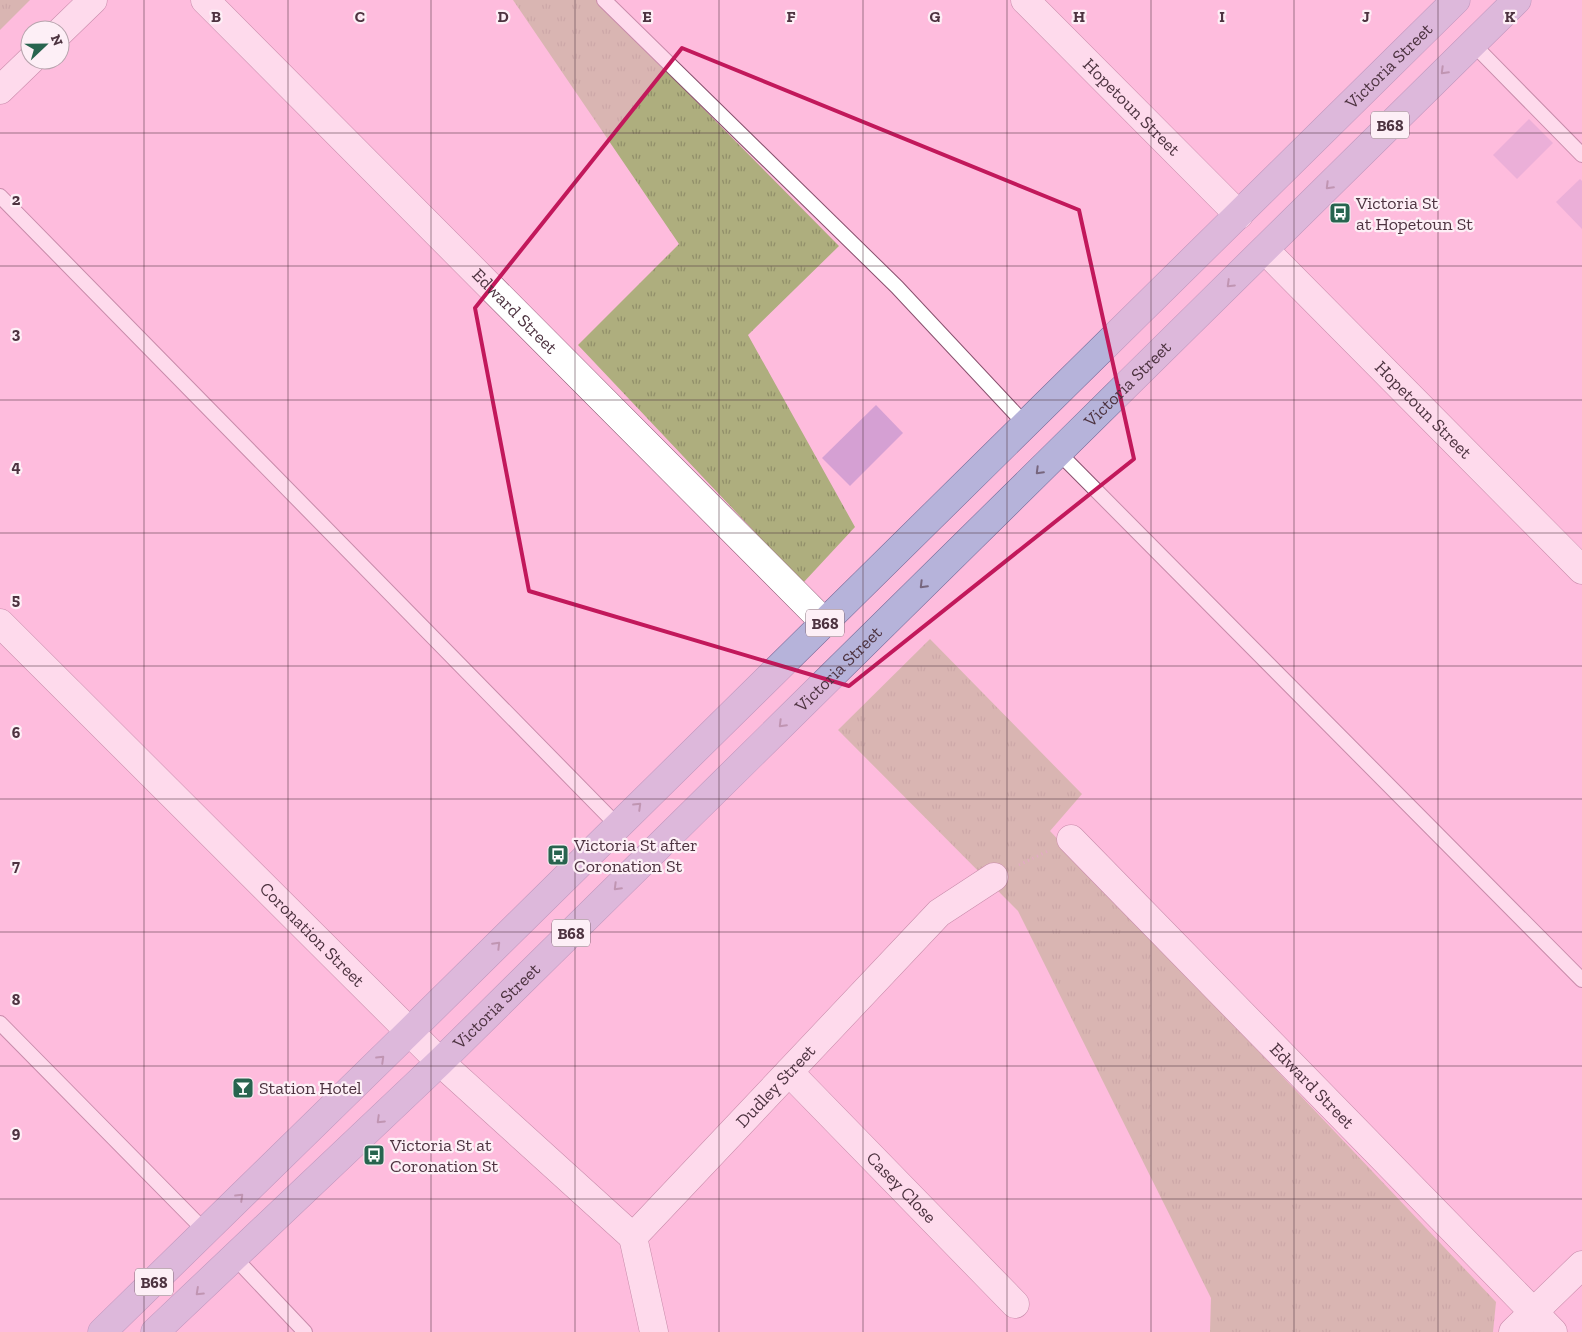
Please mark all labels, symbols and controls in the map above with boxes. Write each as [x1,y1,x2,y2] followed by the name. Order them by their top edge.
[211,7,221,26] text: B
[355,7,365,26] text: C
[497,7,509,26] text: D
[642,7,652,26] text: E
[786,7,796,26] text: F
[930,7,941,26] text: G
[1073,7,1085,26] text: H
[1219,7,1225,26] text: I
[1362,7,1370,26] text: J
[1505,7,1516,26] text: K
[1340,18,1437,115] street label: Victoria Street
[20,20,70,70] north arrow
[47,32,67,49] text: N
[1078,54,1185,161] street label: Hopetoun Street
[1441,65,1450,74] one-way arrow
[1371,112,1409,138] road number: B68
[1326,180,1335,189] one-way arrow
[12,190,21,209] text: 2
[1355,192,1473,235] place label: Victoria St at Hopetoun St
[1328,201,1352,225] bus stop icon: Victoria St at Hopetoun St
[467,264,562,359] street label: Edward Street
[1227,278,1236,287] one-way arrow
[12,324,21,343] text: 3
[1079,336,1176,433] street label: Victoria Street
[1370,356,1477,464] street label: Hopetoun Street
[11,457,21,476] text: 4
[1036,465,1045,474] one-way arrow
[920,579,929,588] one-way arrow
[12,590,20,609] text: 5
[806,610,844,636] road number: B68
[789,621,887,718] street label: Victoria Street
[779,718,788,727] one-way arrow
[12,723,21,742] text: 6
[632,803,641,812] one-way arrow
[573,834,697,877] place label: Victoria St after Coronation St
[546,843,570,867] bus stop icon: Victoria St after Coronation St
[12,856,20,875] text: 7
[255,877,370,992] street label: Coronation Street
[614,881,623,890] one-way arrow
[552,920,590,946] road number: B68
[491,942,500,951] one-way arrow
[448,958,545,1055] street label: Victoria Street
[12,990,21,1009] text: 8
[1265,1038,1359,1134] street label: Edward Street
[731,1040,820,1132] street label: Dudley Street
[376,1056,385,1065] one-way arrow
[231,1076,255,1100] bar icon: Station Hotel
[259,1077,362,1099] place label: Station Hotel
[376,1114,385,1123] one-way arrow
[12,1123,21,1142] text: 9
[389,1134,499,1177] place label: Victoria St at Coronation St
[362,1143,386,1167] bus stop icon: Victoria St at Coronation St
[862,1147,941,1228] street label: Casey Close
[235,1194,244,1203] one-way arrow
[135,1268,173,1295] road number: B68
[195,1286,204,1295] one-way arrow

